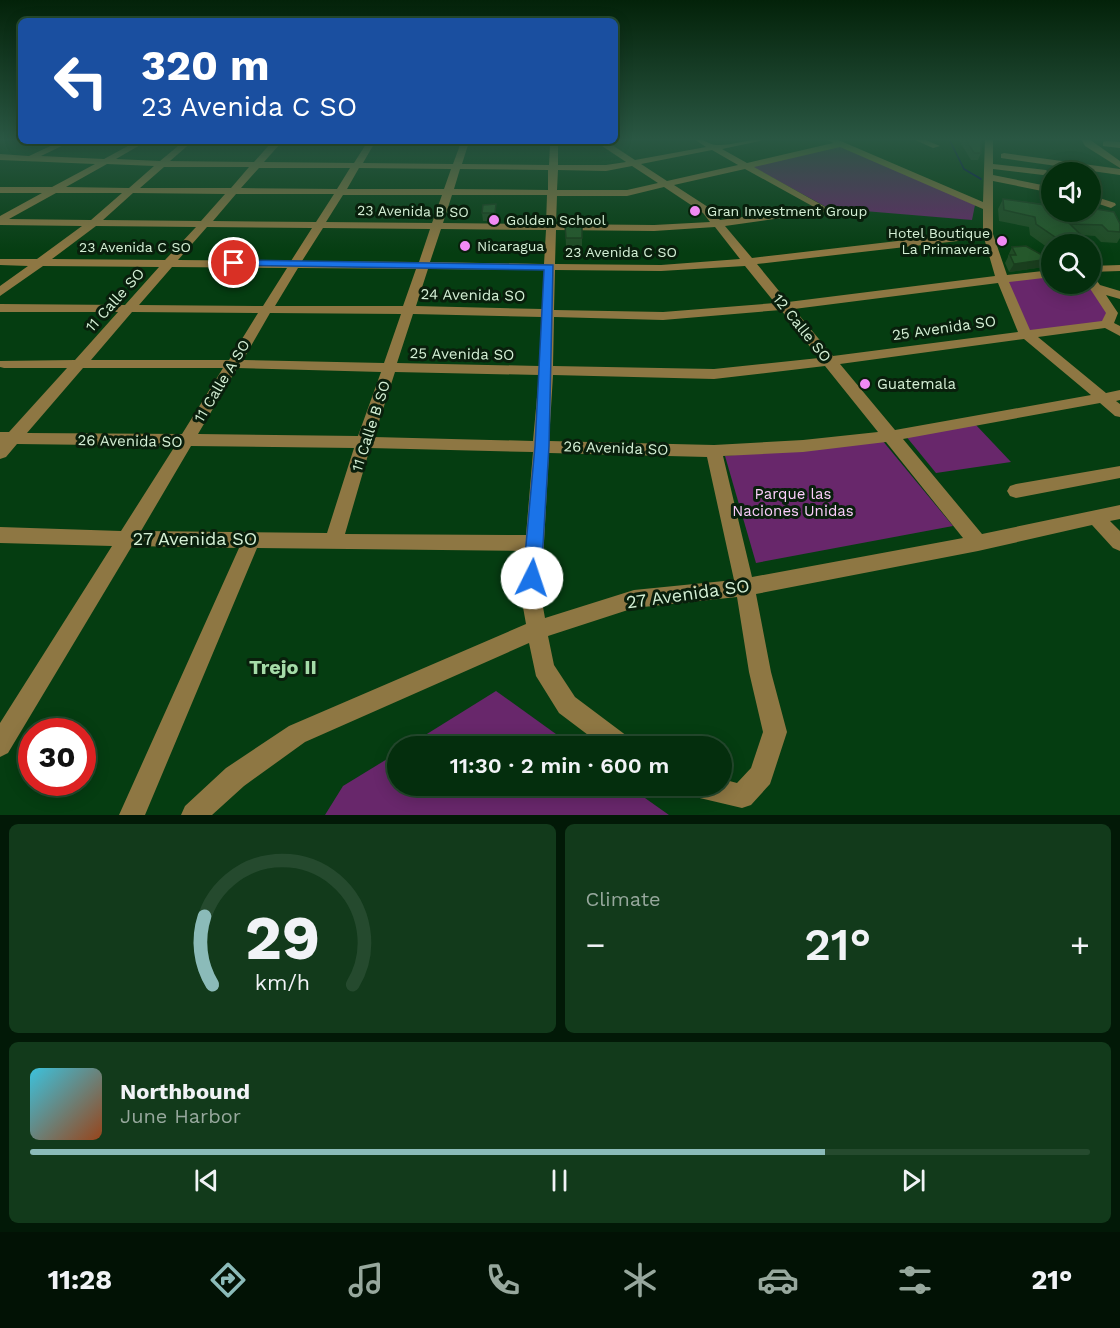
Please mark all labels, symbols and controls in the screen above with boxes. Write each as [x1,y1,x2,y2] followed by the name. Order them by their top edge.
[141,41,270,90] text: 320 m
[42,42,120,120] icon: left
[141,91,357,123] text: 23 Avenida C SO
[1041,162,1101,294] map controls
[1041,162,1101,222] button: sound
[357,202,469,220] street label: 23 Avenida B SO
[707,203,867,219] place label: Gran Investment Group
[688,204,702,218] marker: Gran Investment Group
[506,212,606,228] place label: Golden School
[487,213,501,227] marker: Golden School
[888,225,990,257] place label: Hotel Boutique La Primavera
[995,234,1009,248] marker: Hotel Boutique La Primavera
[1041,234,1101,294] button: search
[208,237,259,288] pin
[477,238,544,254] place label: Nicaragua
[79,239,191,255] street label: 23 Avenida C SO
[458,239,472,253] marker: Nicaragua
[565,244,677,260] street label: 23 Avenida C SO
[217,246,250,279] icon: arrive
[82,264,148,336] street label: 11 Calle SO
[421,285,525,305] street label: 24 Avenida SO
[769,290,835,366] street label: 12 Calle SO
[891,312,997,344] street label: 25 Avenida SO
[190,336,254,426] street label: 11 Calle A SO
[410,344,514,364] street label: 25 Avenida SO
[877,375,957,393] place label: Guatemala
[858,377,872,391] marker: Guatemala
[348,378,394,474] street label: 11 Calle B SO
[77,431,183,451] street label: 26 Avenida SO
[563,437,669,459] street label: 26 Avenida SO
[732,485,854,520] park label: Parque las Naciones Unidas
[133,528,257,549] street label: 27 Avenida SO
[500,546,564,610] position arrow
[625,574,751,613] street label: 27 Avenida SO
[249,655,317,679] district label: Trejo II
[18,718,96,796] speed limit sign: 30
[450,753,669,778] text: 11:30 · 2 min · 600 m
[586,887,661,911] text: Climate
[244,901,320,974] text: 29
[804,918,871,971] text: 21°
[586,925,605,964] text: −
[1070,925,1090,964] text: +
[255,971,310,996] text: km/h
[120,1079,250,1104] text: Northbound
[120,1104,241,1128] text: June Harbor
[190,1164,223,1197] icon: previous
[543,1164,576,1197] icon: pause
[897,1164,930,1197] icon: next
[207,1259,249,1301] icon: directions
[345,1259,387,1301] icon: music
[482,1259,524,1301] icon: phone
[619,1259,661,1301] icon: climate
[757,1259,799,1301] icon: car
[894,1259,936,1301] icon: filters
[48,1264,112,1296] text: 11:28
[1031,1264,1072,1296] text: 21°

